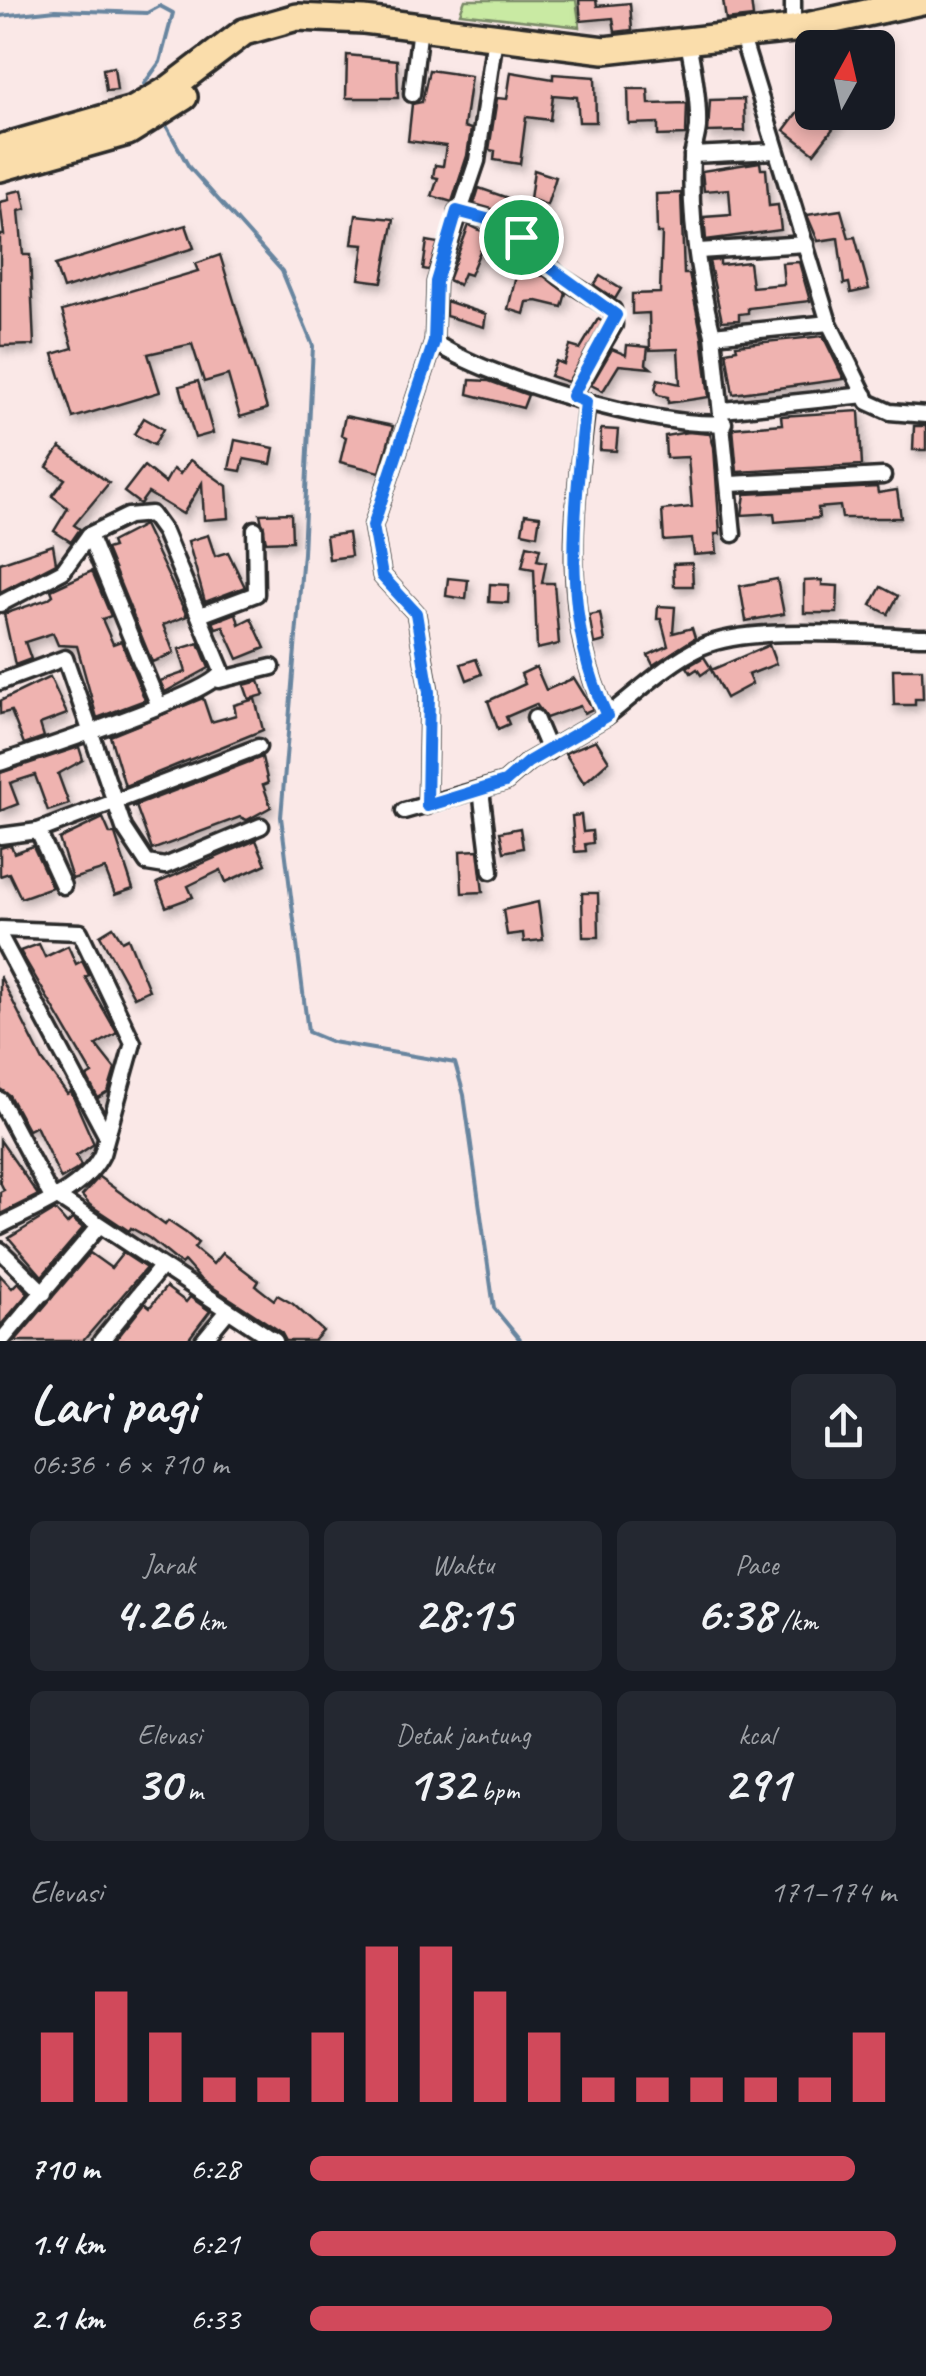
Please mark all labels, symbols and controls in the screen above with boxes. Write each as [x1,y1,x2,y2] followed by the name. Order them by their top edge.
[795,30,895,130] north arrow
[795,30,895,130] map controls
[479,195,564,280] pin
[494,210,549,265] icon: arrive
[30,1370,197,1440] text: Lari pagi
[791,1374,896,1479] button: share
[30,1443,228,1484] text: 06:36 · 6 × 710 m
[143,1547,195,1582] text: Jarak
[432,1547,494,1582] text: Waktu
[735,1547,778,1582] text: Pace
[113,1582,191,1645] text: 4.26
[413,1582,513,1645] text: 28:15
[696,1582,774,1645] text: 6:38
[191,1603,226,1638] text: km
[774,1603,818,1638] text: /km
[137,1717,201,1752] text: Elevasi
[395,1717,531,1752] text: Detak jantung
[738,1717,775,1752] text: kcal
[136,1752,181,1815] text: 30
[407,1752,474,1815] text: 132
[723,1752,790,1815] text: 291
[181,1773,203,1808] text: m
[474,1773,519,1808] text: bpm
[30,1871,103,1912] text: Elevasi
[770,1871,896,1912] text: 171–174 m
[30,2148,99,2189] text: 710 m
[190,2148,240,2189] text: 6:28
[30,2223,104,2264] text: 1.4 km
[190,2223,240,2264] text: 6:21
[30,2298,104,2339] text: 2.1 km
[190,2298,240,2339] text: 6:33

